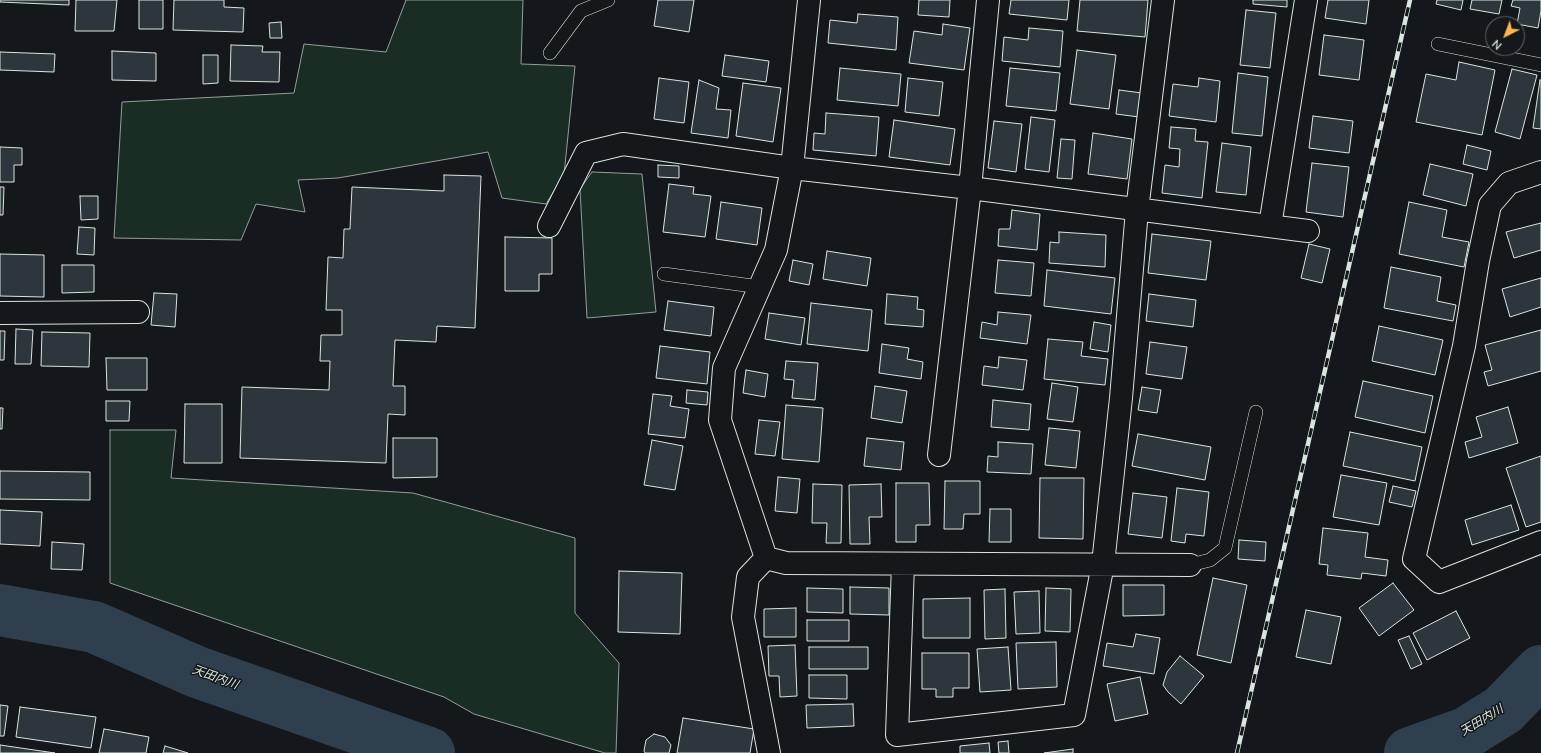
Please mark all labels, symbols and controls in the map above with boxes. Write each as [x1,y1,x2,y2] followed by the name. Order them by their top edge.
[1485,16,1525,56] north arrow
[1489,36,1505,53] text: N
[190,663,240,693] water label: 天田内川
[1458,702,1506,740] water label: 天田内川

